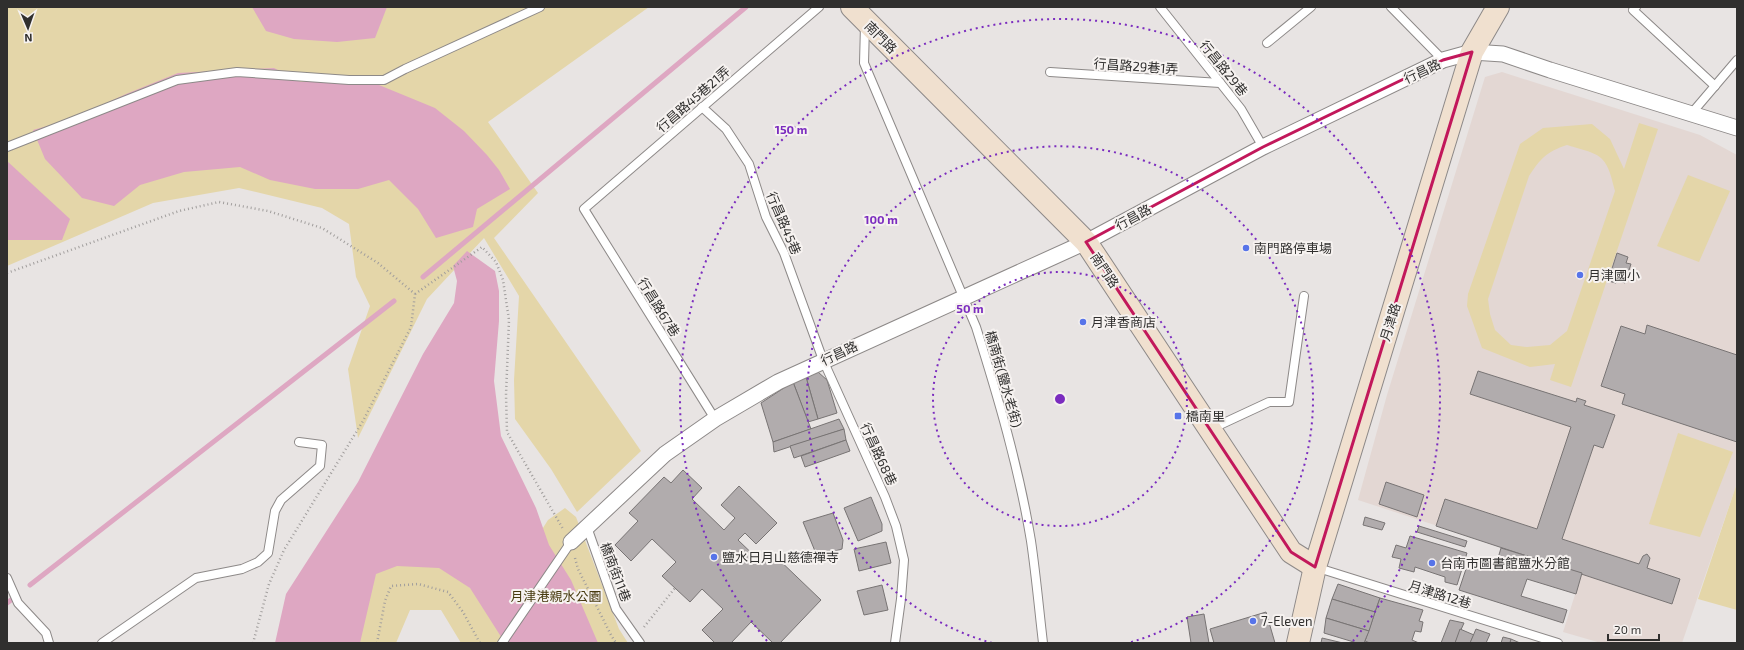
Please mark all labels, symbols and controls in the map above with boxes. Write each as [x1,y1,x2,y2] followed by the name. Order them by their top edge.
[8,8,48,48] north arrow
[862,18,900,56] street label: 南門路
[24,32,33,45] text: N
[1197,37,1251,99] street label: 行昌路29巷
[1093,55,1179,77] street label: 行昌路29巷1弄
[1401,56,1443,86] street label: 行昌路
[653,63,733,135] street label: 行昌路45巷21弄
[775,122,807,136] text: 150 m
[764,189,804,257] street label: 行昌路45巷
[1112,201,1154,233] street label: 行昌路
[864,212,898,226] text: 100 m
[1254,240,1332,256] place label: 南門路停車場
[1241,243,1251,253] marker: 南門路停車場
[1087,249,1123,291] street label: 南門路
[1588,267,1640,283] place label: 月津國小
[1575,270,1585,280] marker: 月津國小
[635,275,683,339] street label: 行昌路67巷
[956,301,984,315] text: 50 m
[1377,301,1403,343] street label: 月津路
[1091,314,1156,330] place label: 月津香商店
[1078,317,1088,327] marker: 月津香商店
[982,329,1026,429] street label: 橋南街(鹽水老街)
[818,338,860,368] street label: 行昌路
[1053,392,1067,406] centre of rings
[1186,408,1225,424] place label: 橋南里
[1173,411,1183,421] marker: 橋南里
[858,420,900,488] street label: 行昌路68巷
[597,540,635,604] street label: 橋南街11巷
[722,549,839,565] place label: 鹽水日月山慈德禪寺
[709,552,719,562] marker: 鹽水日月山慈德禪寺
[1440,555,1570,571] place label: 台南市圖書館鹽水分館
[1427,558,1437,568] marker: 台南市圖書館鹽水分館
[1407,577,1473,611] street label: 月津路12巷
[510,588,602,604] park label: 月津港親水公園
[1261,613,1313,629] place label: 7-Eleven
[1248,616,1258,626] marker: 7-Eleven
[1608,616,1659,642] scale bar
[1614,622,1641,636] text: 20 m

